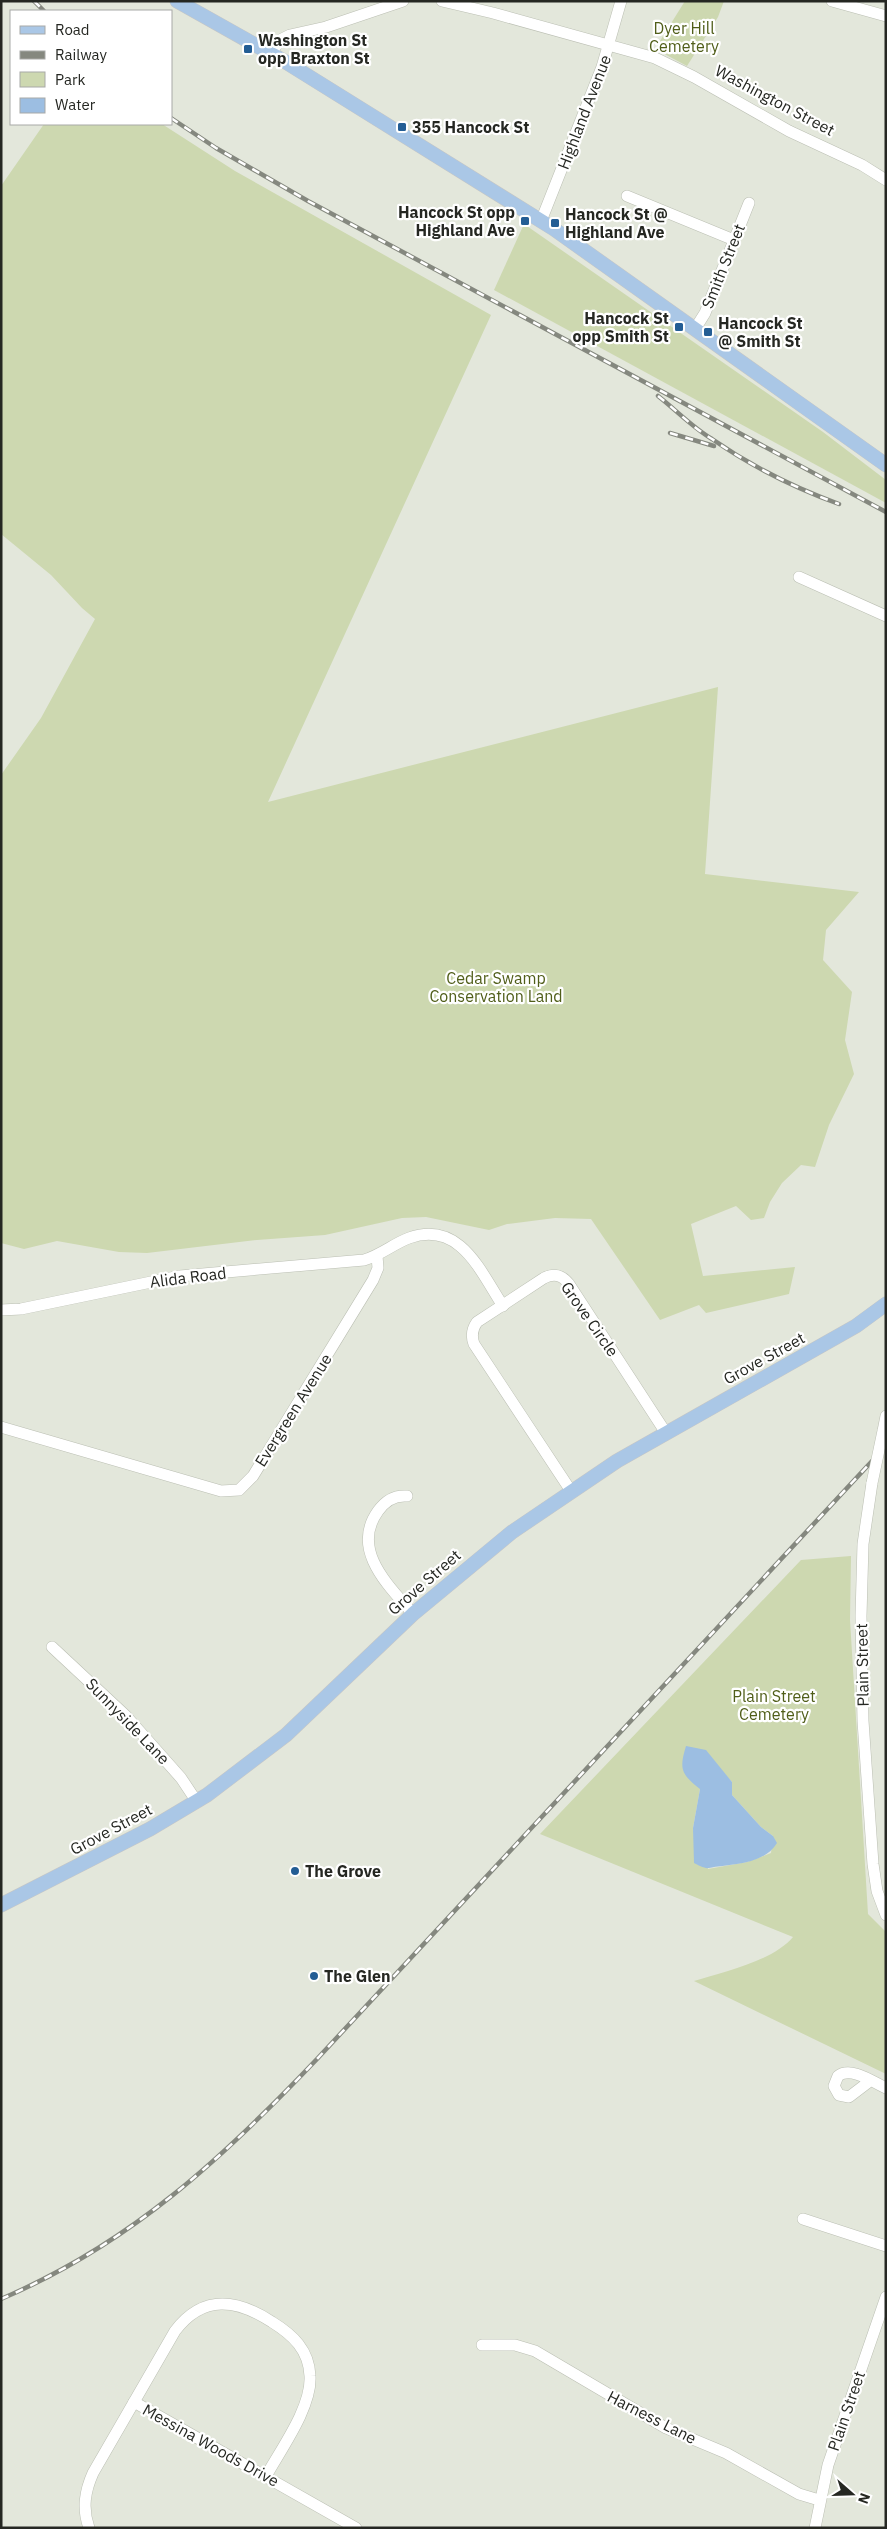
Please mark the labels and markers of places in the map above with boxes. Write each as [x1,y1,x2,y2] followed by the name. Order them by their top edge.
[258,30,370,68] place label: Washington St opp Braxton St
[242,43,254,55] marker: Washington St opp Braxton St
[412,117,529,137] place label: 355 Hancock St
[396,121,408,133] marker: 355 Hancock St
[398,202,515,240] place label: Hancock St opp Highland Ave
[565,204,668,242] place label: Hancock St @ Highland Ave
[519,215,531,227] marker: Hancock St opp Highland Ave
[549,217,561,229] marker: Hancock St @ Highland Ave
[572,308,669,346] place label: Hancock St opp Smith St
[718,313,803,351] place label: Hancock St @ Smith St
[673,321,685,333] marker: Hancock St opp Smith St
[702,326,714,338] marker: Hancock St @ Smith St
[305,1861,381,1881] place label: The Grove
[289,1865,301,1877] marker: The Grove
[324,1966,391,1986] place label: The Glen
[308,1970,320,1982] marker: The Glen

